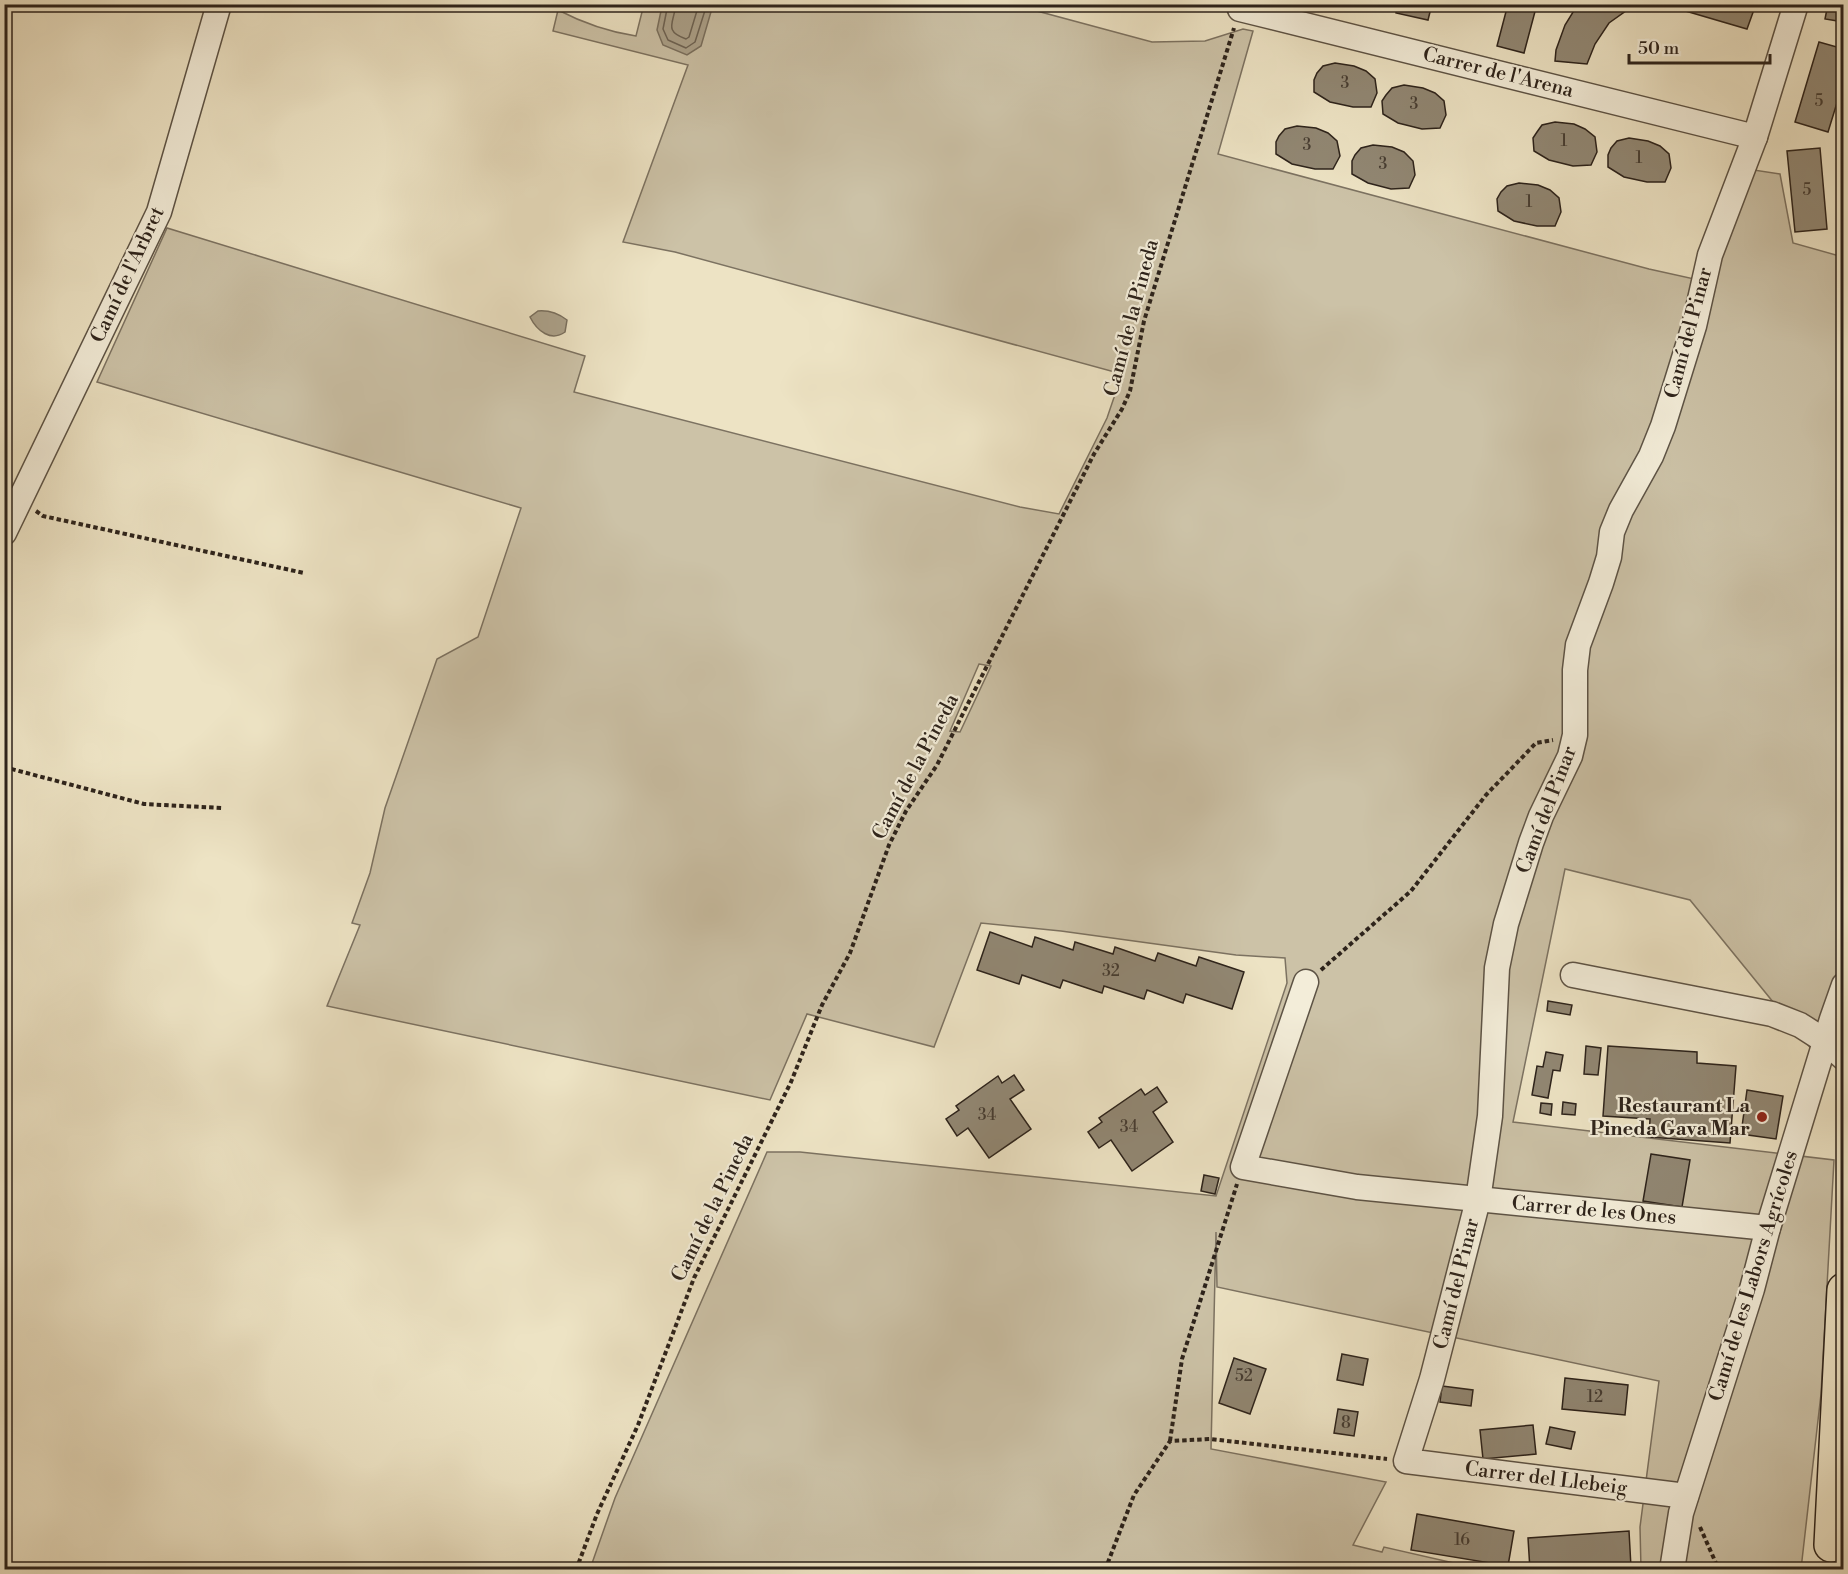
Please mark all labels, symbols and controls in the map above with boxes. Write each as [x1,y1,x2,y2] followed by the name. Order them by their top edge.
[1629,27,1770,65] scale bar
[1638,37,1680,60] text: 50 m
[1420,42,1577,104] street label: Carrer de l'Arena
[1341,73,1350,93] house number: 3
[1815,91,1824,111] house number: 5
[1410,94,1419,114] house number: 3
[1561,131,1568,151] house number: 1
[1303,135,1312,155] house number: 3
[1636,148,1643,168] house number: 1
[1379,154,1388,174] house number: 3
[1803,180,1812,200] house number: 5
[1526,192,1533,212] house number: 1
[86,203,170,347] street label: Camí de l'Arbret
[1099,236,1165,399] street label: Camí de la Pineda
[1660,264,1719,401] street label: Camí del Pinar
[867,689,965,844] street label: Camí de la Pineda
[1511,742,1583,877] street label: Camí del Pinar
[1102,961,1120,981] house number: 32
[1590,1094,1750,1142] place label: Restaurant La Pineda Gava Mar
[978,1105,997,1125] house number: 34
[1755,1110,1769,1124] marker: Restaurant La Pineda Gava Mar
[1120,1117,1139,1137] house number: 34
[666,1129,760,1286] street label: Camí de la Pineda
[1704,1148,1804,1404] street label: Camí de les Labors Agrícoles
[1511,1191,1677,1231] street label: Carrer de les Ones
[1429,1215,1485,1352] street label: Camí del Pinar
[1235,1366,1253,1386] house number: 52
[1587,1387,1603,1407] house number: 12
[1341,1413,1351,1433] house number: 8
[1463,1457,1629,1501] street label: Carrer del Llebeig
[1454,1530,1470,1550] house number: 16

